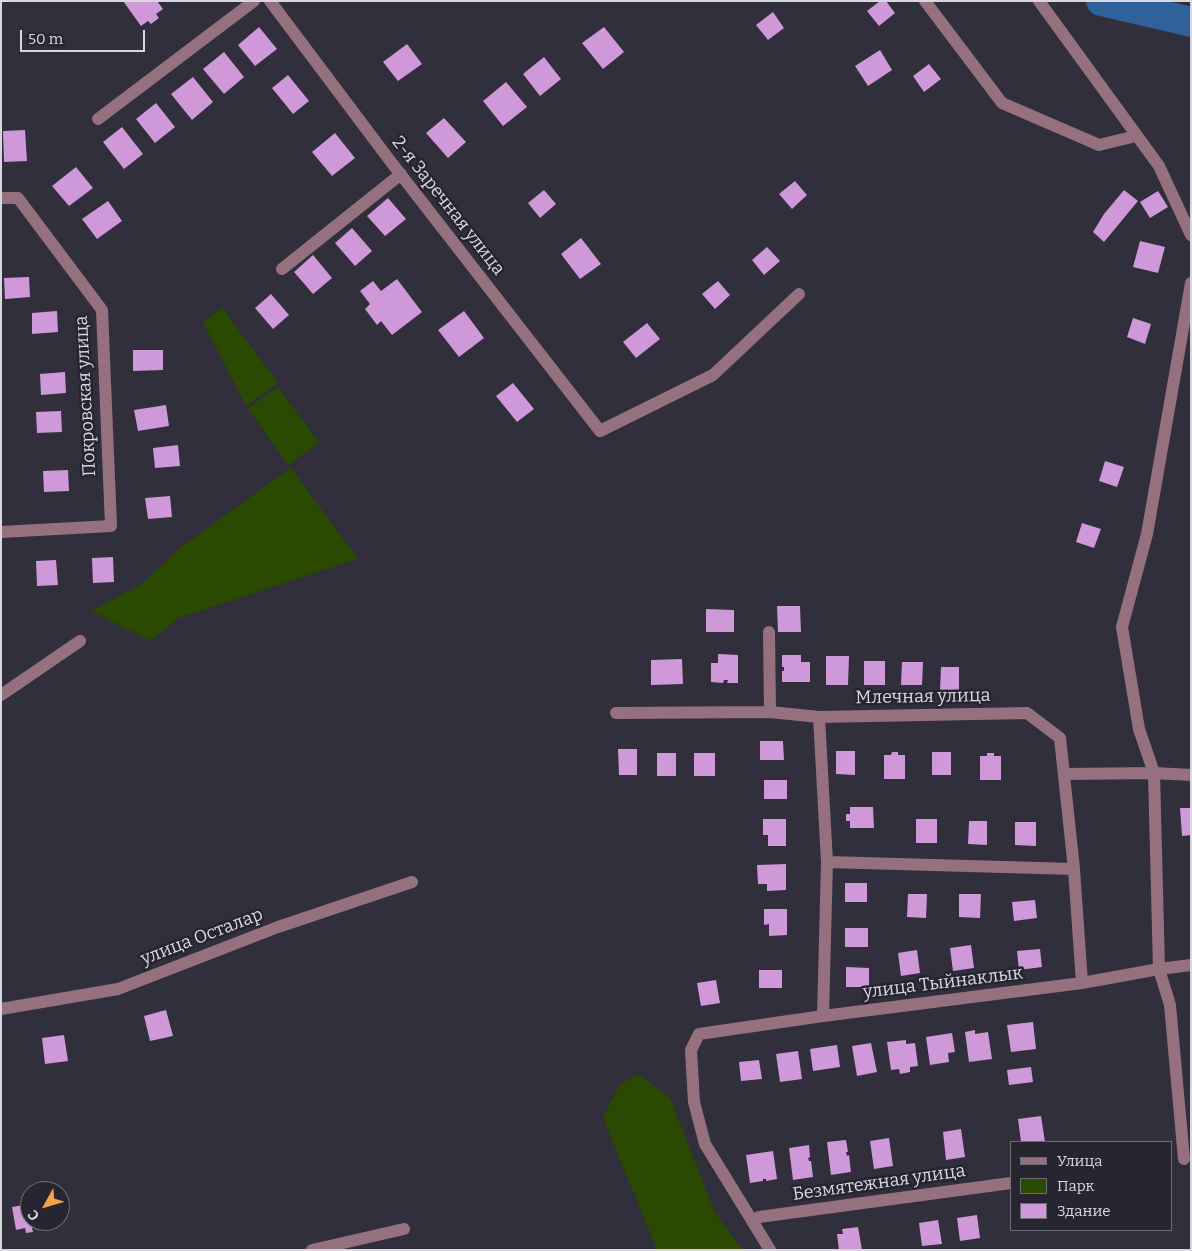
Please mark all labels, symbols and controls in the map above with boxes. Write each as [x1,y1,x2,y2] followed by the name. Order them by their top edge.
[22,20,148,52] scale bar
[28,30,63,48] text: 50 m
[387,132,509,280] street label: 2-я Заречная улица
[71,315,101,477] street label: Покровская улица
[855,685,991,709] street label: Млечная улица
[138,904,266,970] street label: улица Осталар
[862,962,1024,1004] street label: улица Тыйнаклык
[1010,1141,1172,1231] legend
[1057,1152,1103,1170] text: Улица
[791,1160,967,1206] street label: Безмятежная улица
[1057,1177,1094,1195] text: Парк
[20,1181,70,1231] north arrow
[1057,1202,1111,1220] text: Здание
[24,1206,43,1224] text: С

